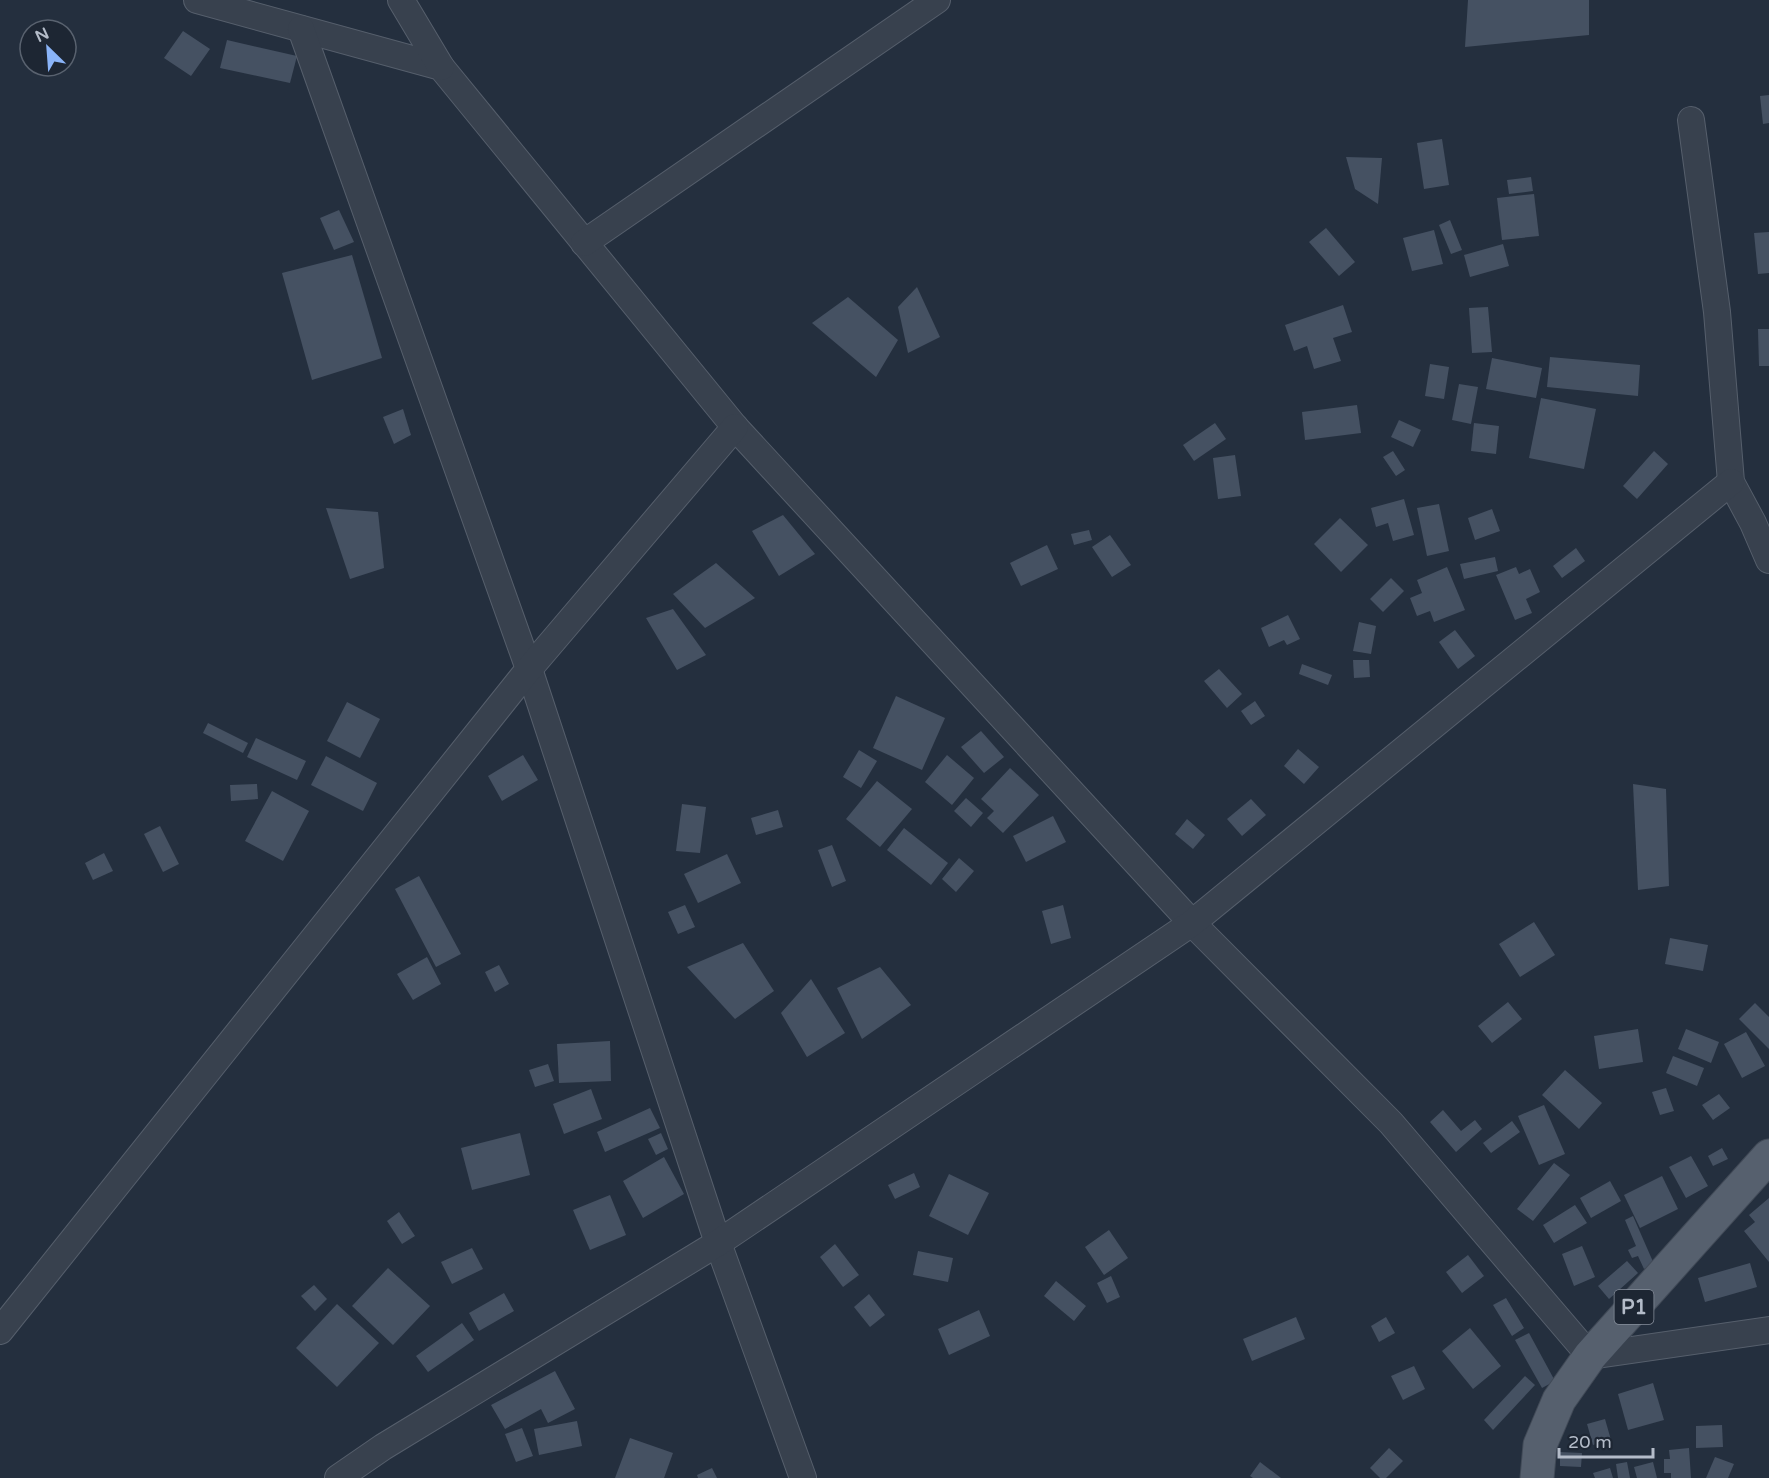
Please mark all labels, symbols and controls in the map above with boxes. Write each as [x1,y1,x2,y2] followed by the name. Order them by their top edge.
[18,18,78,78] north arrow
[32,24,52,47] text: N
[1614,1290,1654,1324] road number: P1
[1559,1421,1654,1459] scale bar
[1568,1431,1612,1453] text: 20 m

